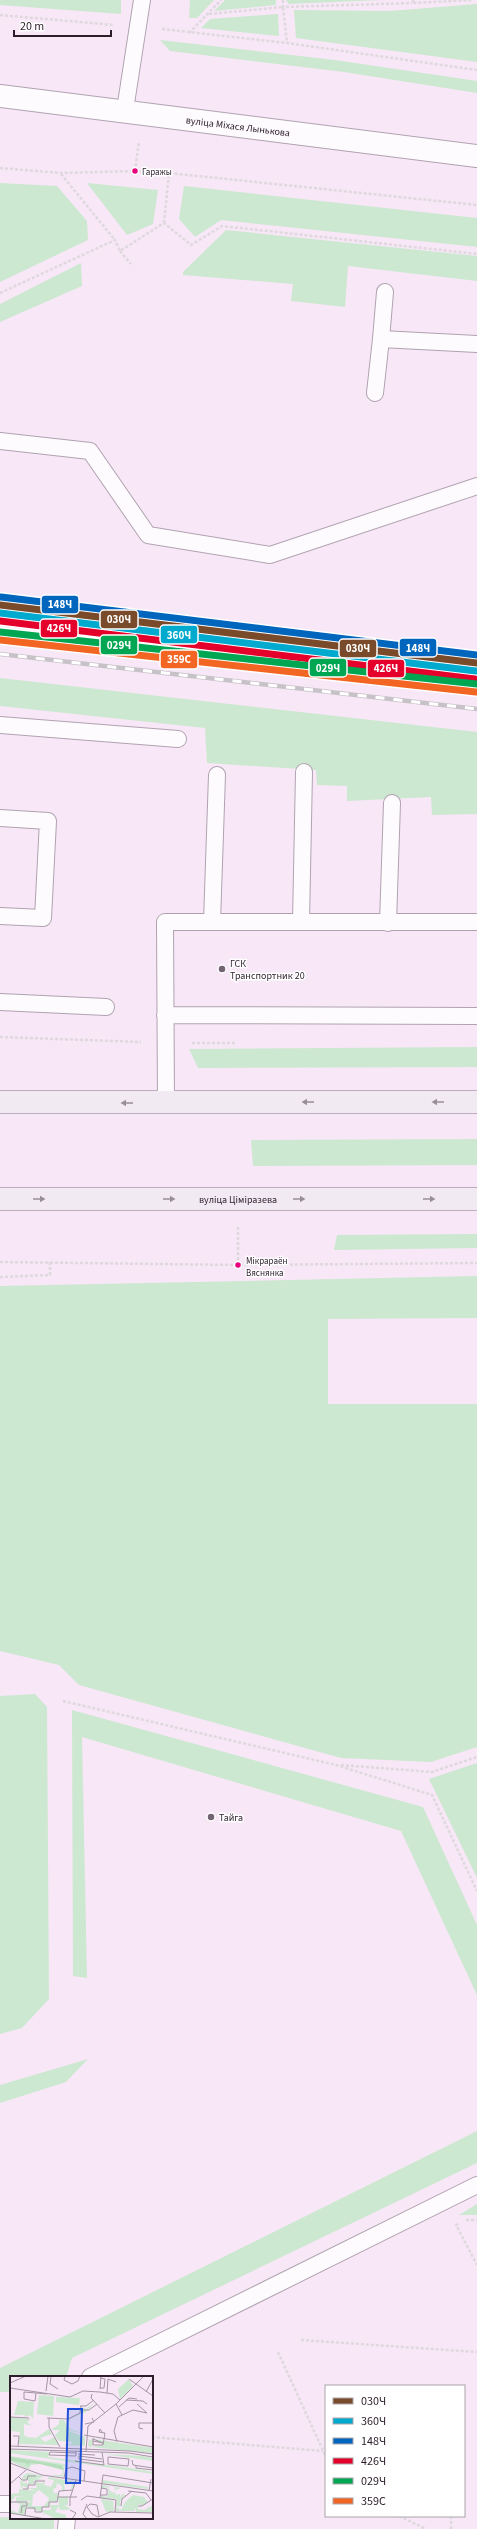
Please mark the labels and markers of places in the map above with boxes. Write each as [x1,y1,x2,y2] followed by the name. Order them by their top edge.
[130,166,140,176] marker: Гаражы
[142,166,172,179] place label: Гаражы
[230,957,305,983] place label: ГСК Транспортник 20
[217,964,227,974] marker: ГСК Транспортник 20
[246,1255,288,1280] place label: Мікрараён Вяснянка
[233,1260,243,1270] marker: Мікрараён Вяснянка
[219,1811,243,1825] place label: Тайга
[206,1812,216,1822] marker: Тайга

